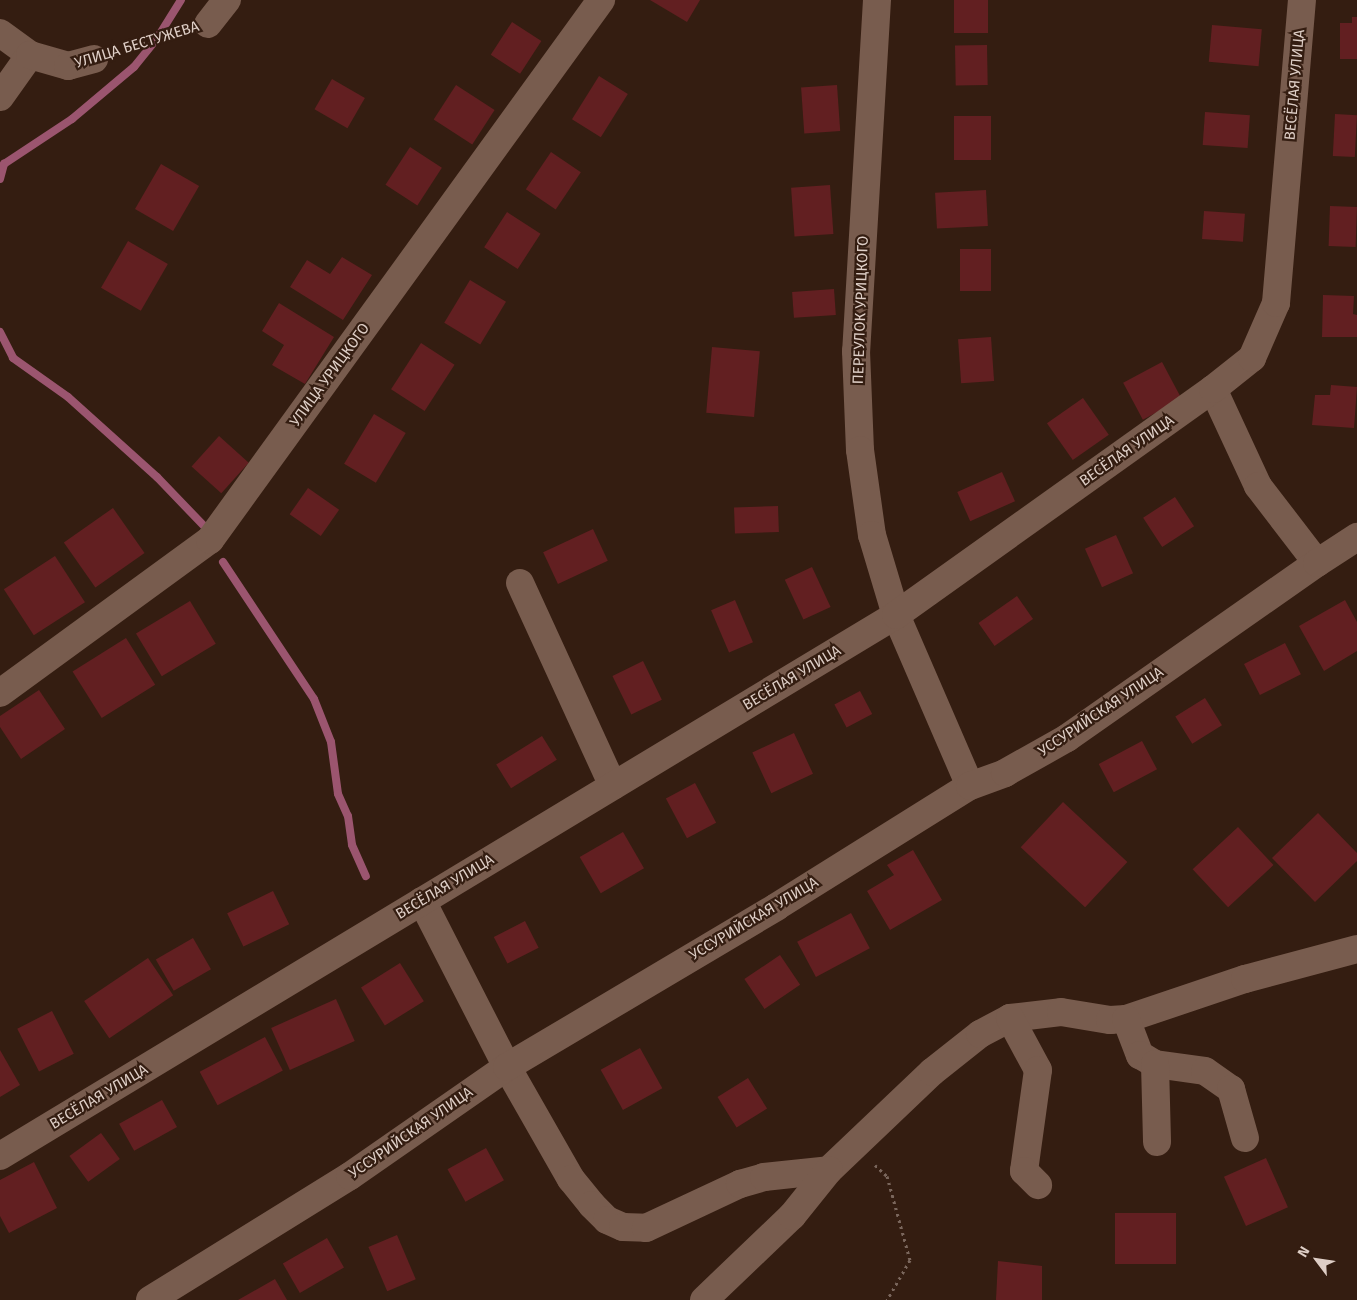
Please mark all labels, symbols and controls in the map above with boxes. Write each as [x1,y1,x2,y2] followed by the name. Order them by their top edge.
[73,18,201,72] street label: УЛИЦА БЕСТУЖЕВА
[1281,29,1309,141] street label: ВЕСЁЛАЯ УЛИЦА
[849,235,873,385] street label: ПЕРЕУЛОК УРИЦКОГО
[286,320,374,430] street label: УЛИЦА УРИЦКОГО
[1076,412,1178,490] street label: ВЕСЁЛАЯ УЛИЦА
[740,642,844,714] street label: ВЕСЁЛАЯ УЛИЦА
[1035,663,1167,761] street label: УССУРИЙСКАЯ УЛИЦА
[393,851,497,923] street label: ВЕСЁЛАЯ УЛИЦА
[686,873,822,965] street label: УССУРИЙСКАЯ УЛИЦА
[47,1061,151,1133] street label: ВЕСЁЛАЯ УЛИЦА
[346,1083,476,1183] street label: УССУРИЙСКАЯ УЛИЦА
[1292,1235,1342,1285] north arrow
[1294,1244,1313,1260] text: N

